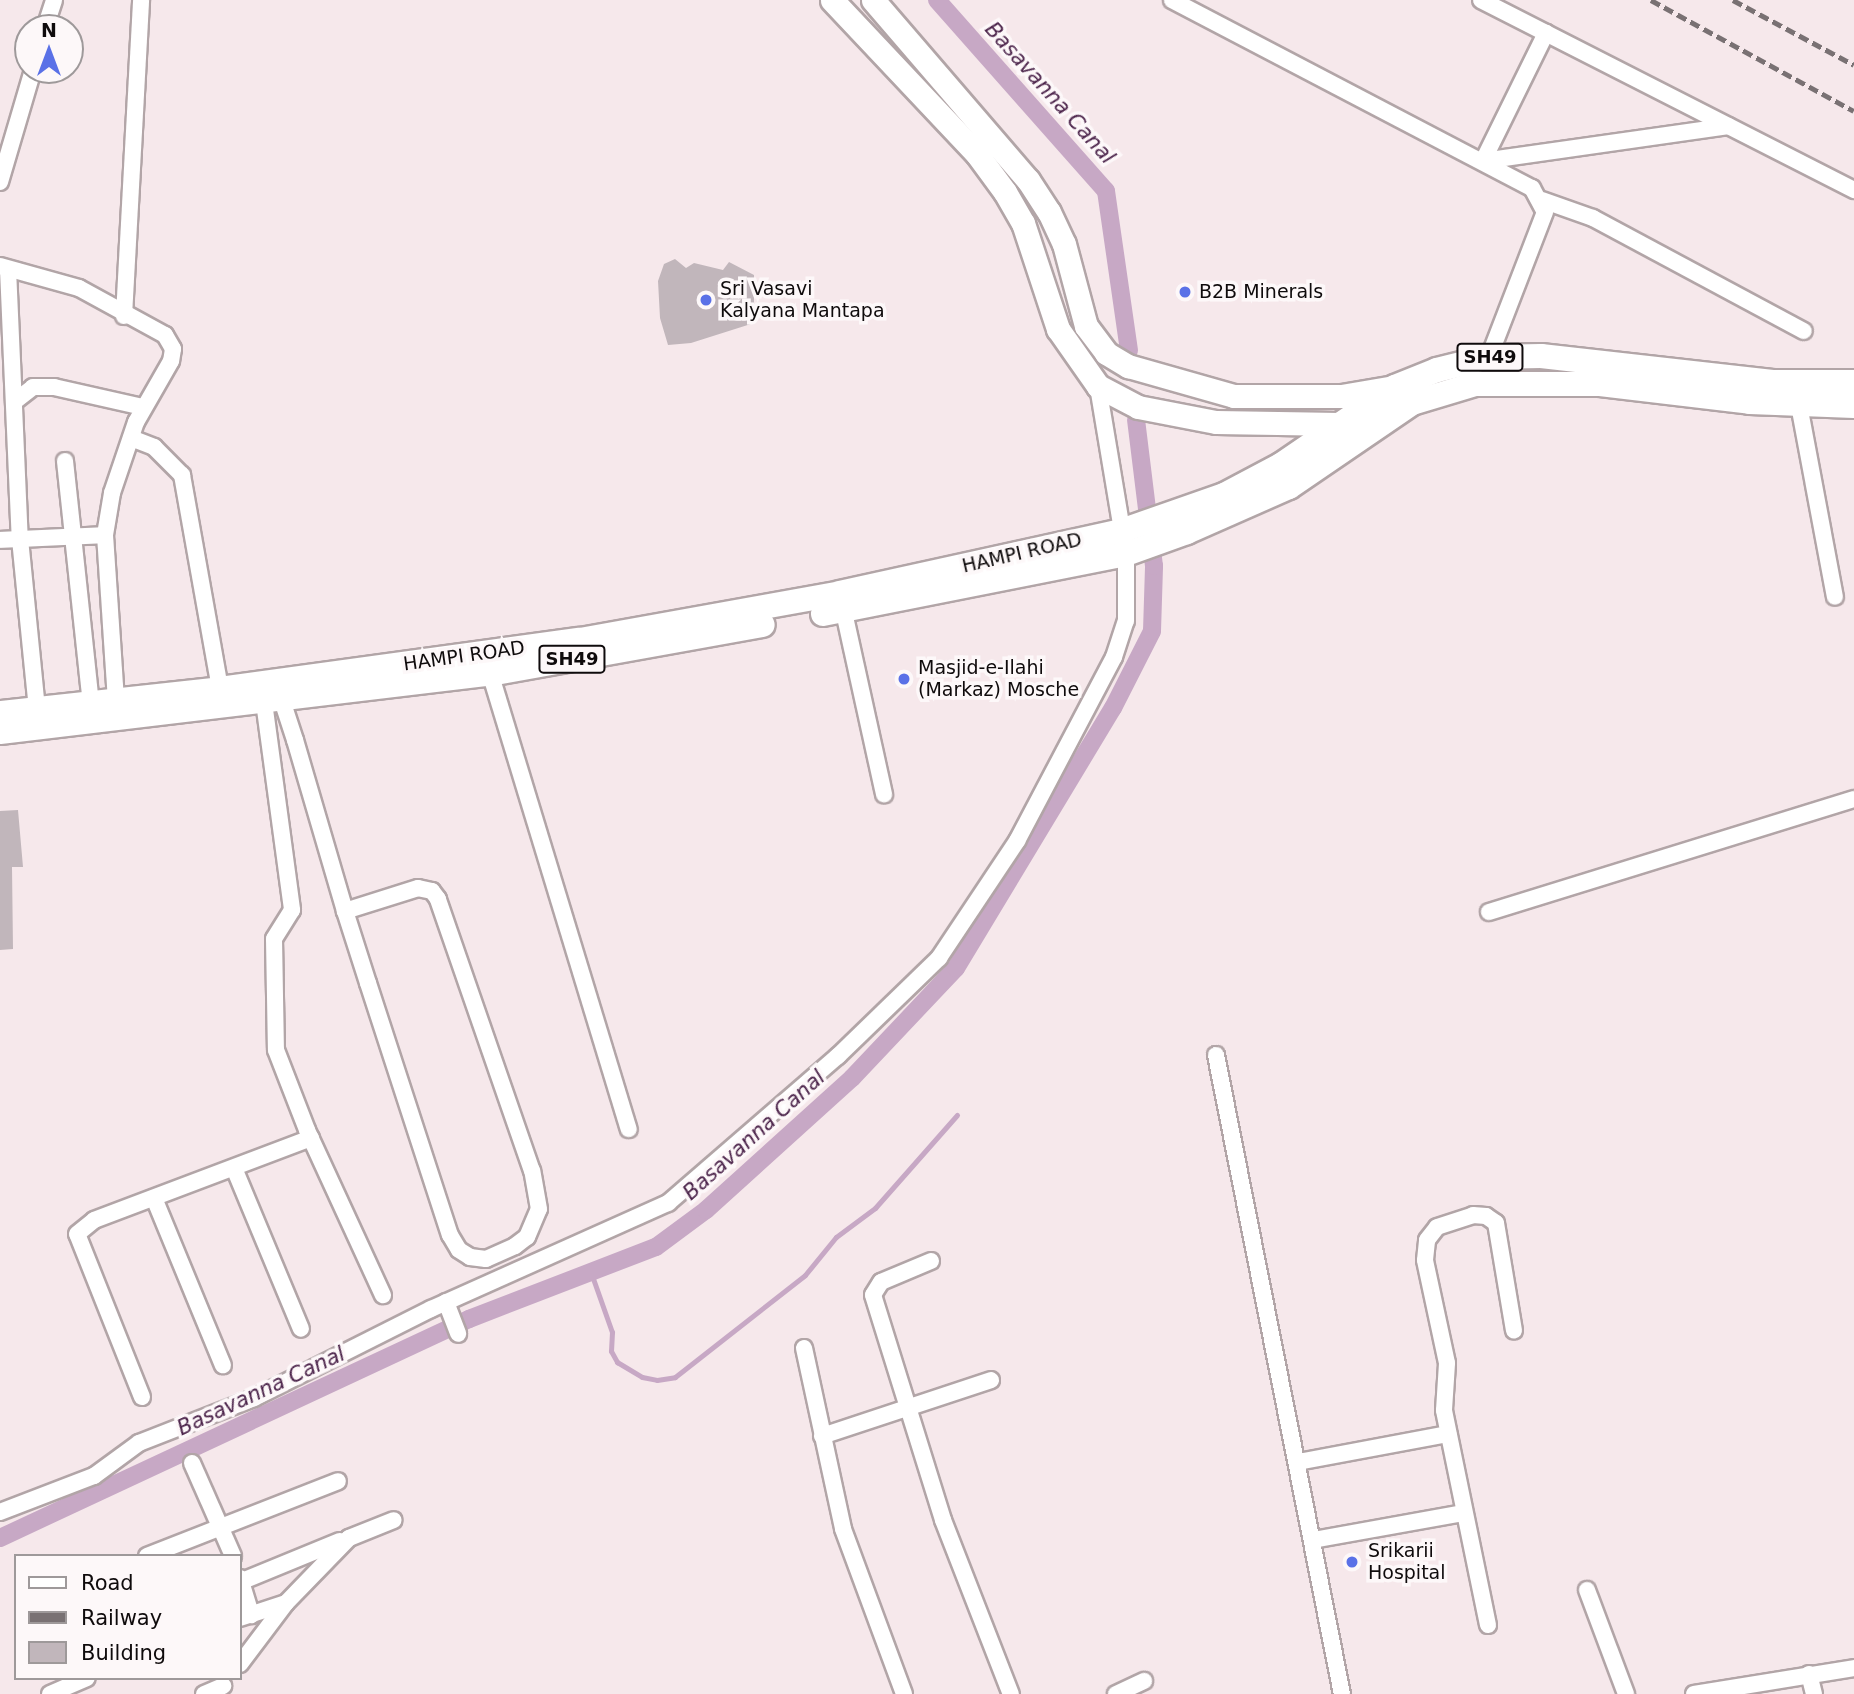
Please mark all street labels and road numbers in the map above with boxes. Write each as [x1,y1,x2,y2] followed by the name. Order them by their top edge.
[1455,342,1525,372] road number: SH49
[960,528,1084,578] street label: HAMPI ROAD
[402,636,526,676] street label: HAMPI ROAD
[537,644,607,674] road number: SH49

